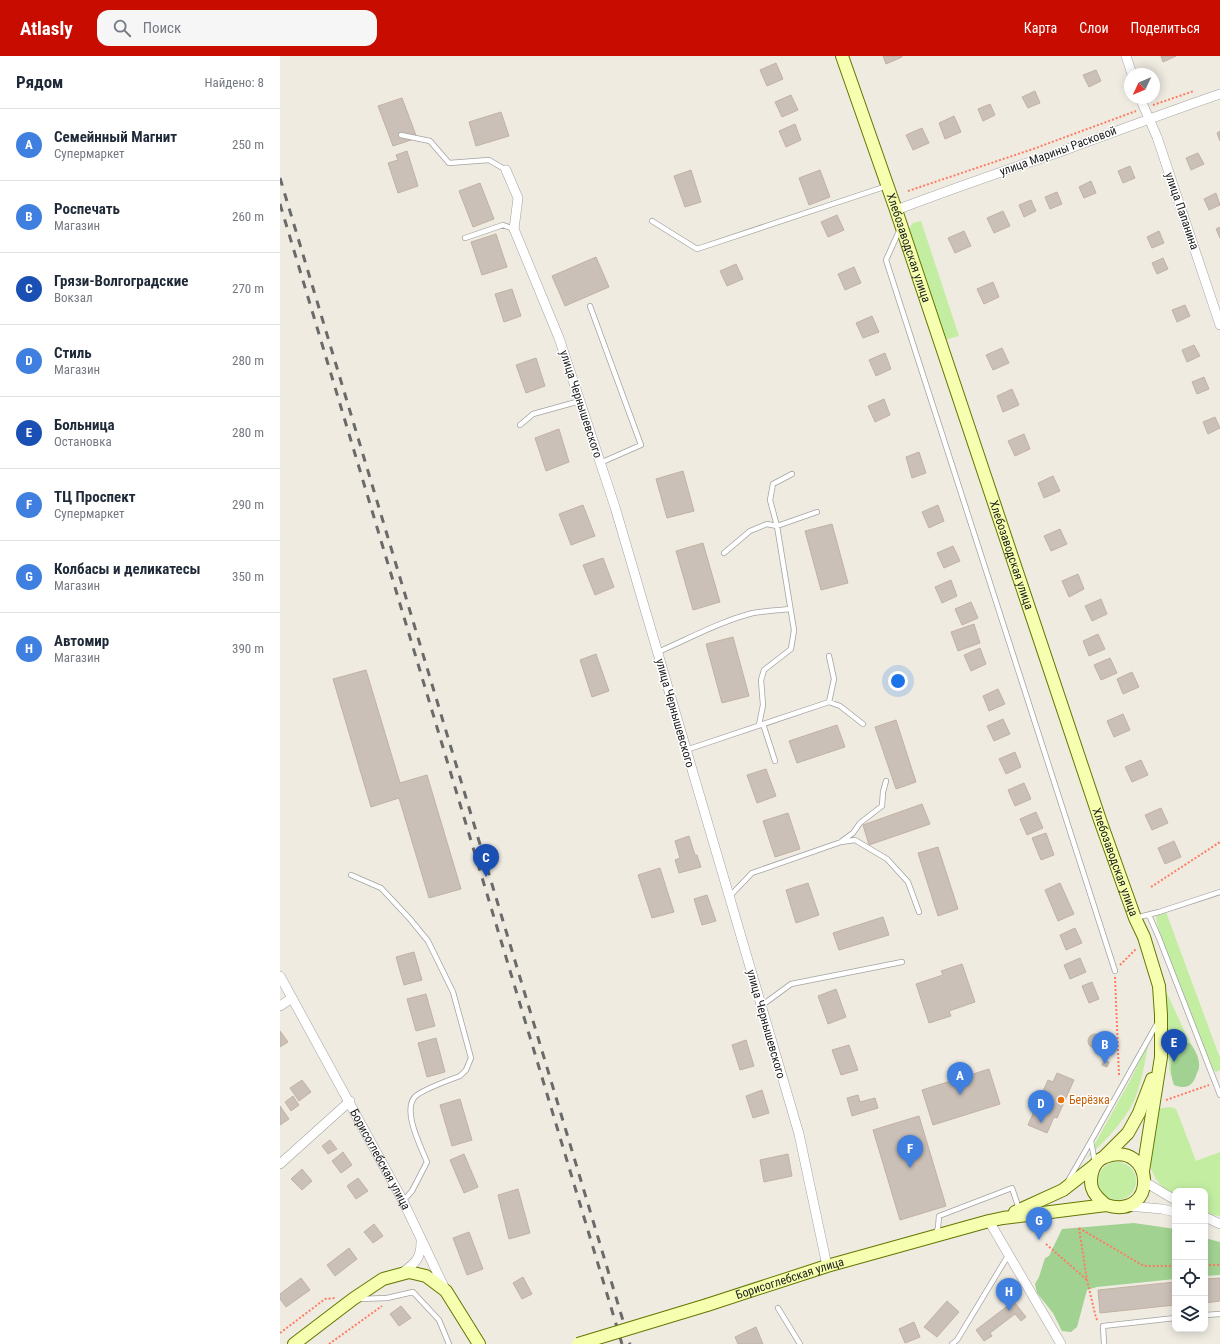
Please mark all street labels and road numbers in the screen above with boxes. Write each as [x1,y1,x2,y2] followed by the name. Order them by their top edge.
[998,123,1118,179] street label: улица Марины Расковой
[1162,170,1202,252] street label: улица Папанина
[884,191,933,304] street label: Хлебозаводская улица
[557,348,605,460] street label: улица Чернышевского
[987,499,1036,612] street label: Хлебозаводская улица
[653,657,697,769] street label: улица Чернышевского
[1089,806,1141,918] street label: Хлебозаводская улица
[744,968,788,1080] street label: улица Чернышевского
[347,1107,413,1212] street label: Борисоглебская улица
[734,1255,846,1302] street label: Борисоглебская улица

